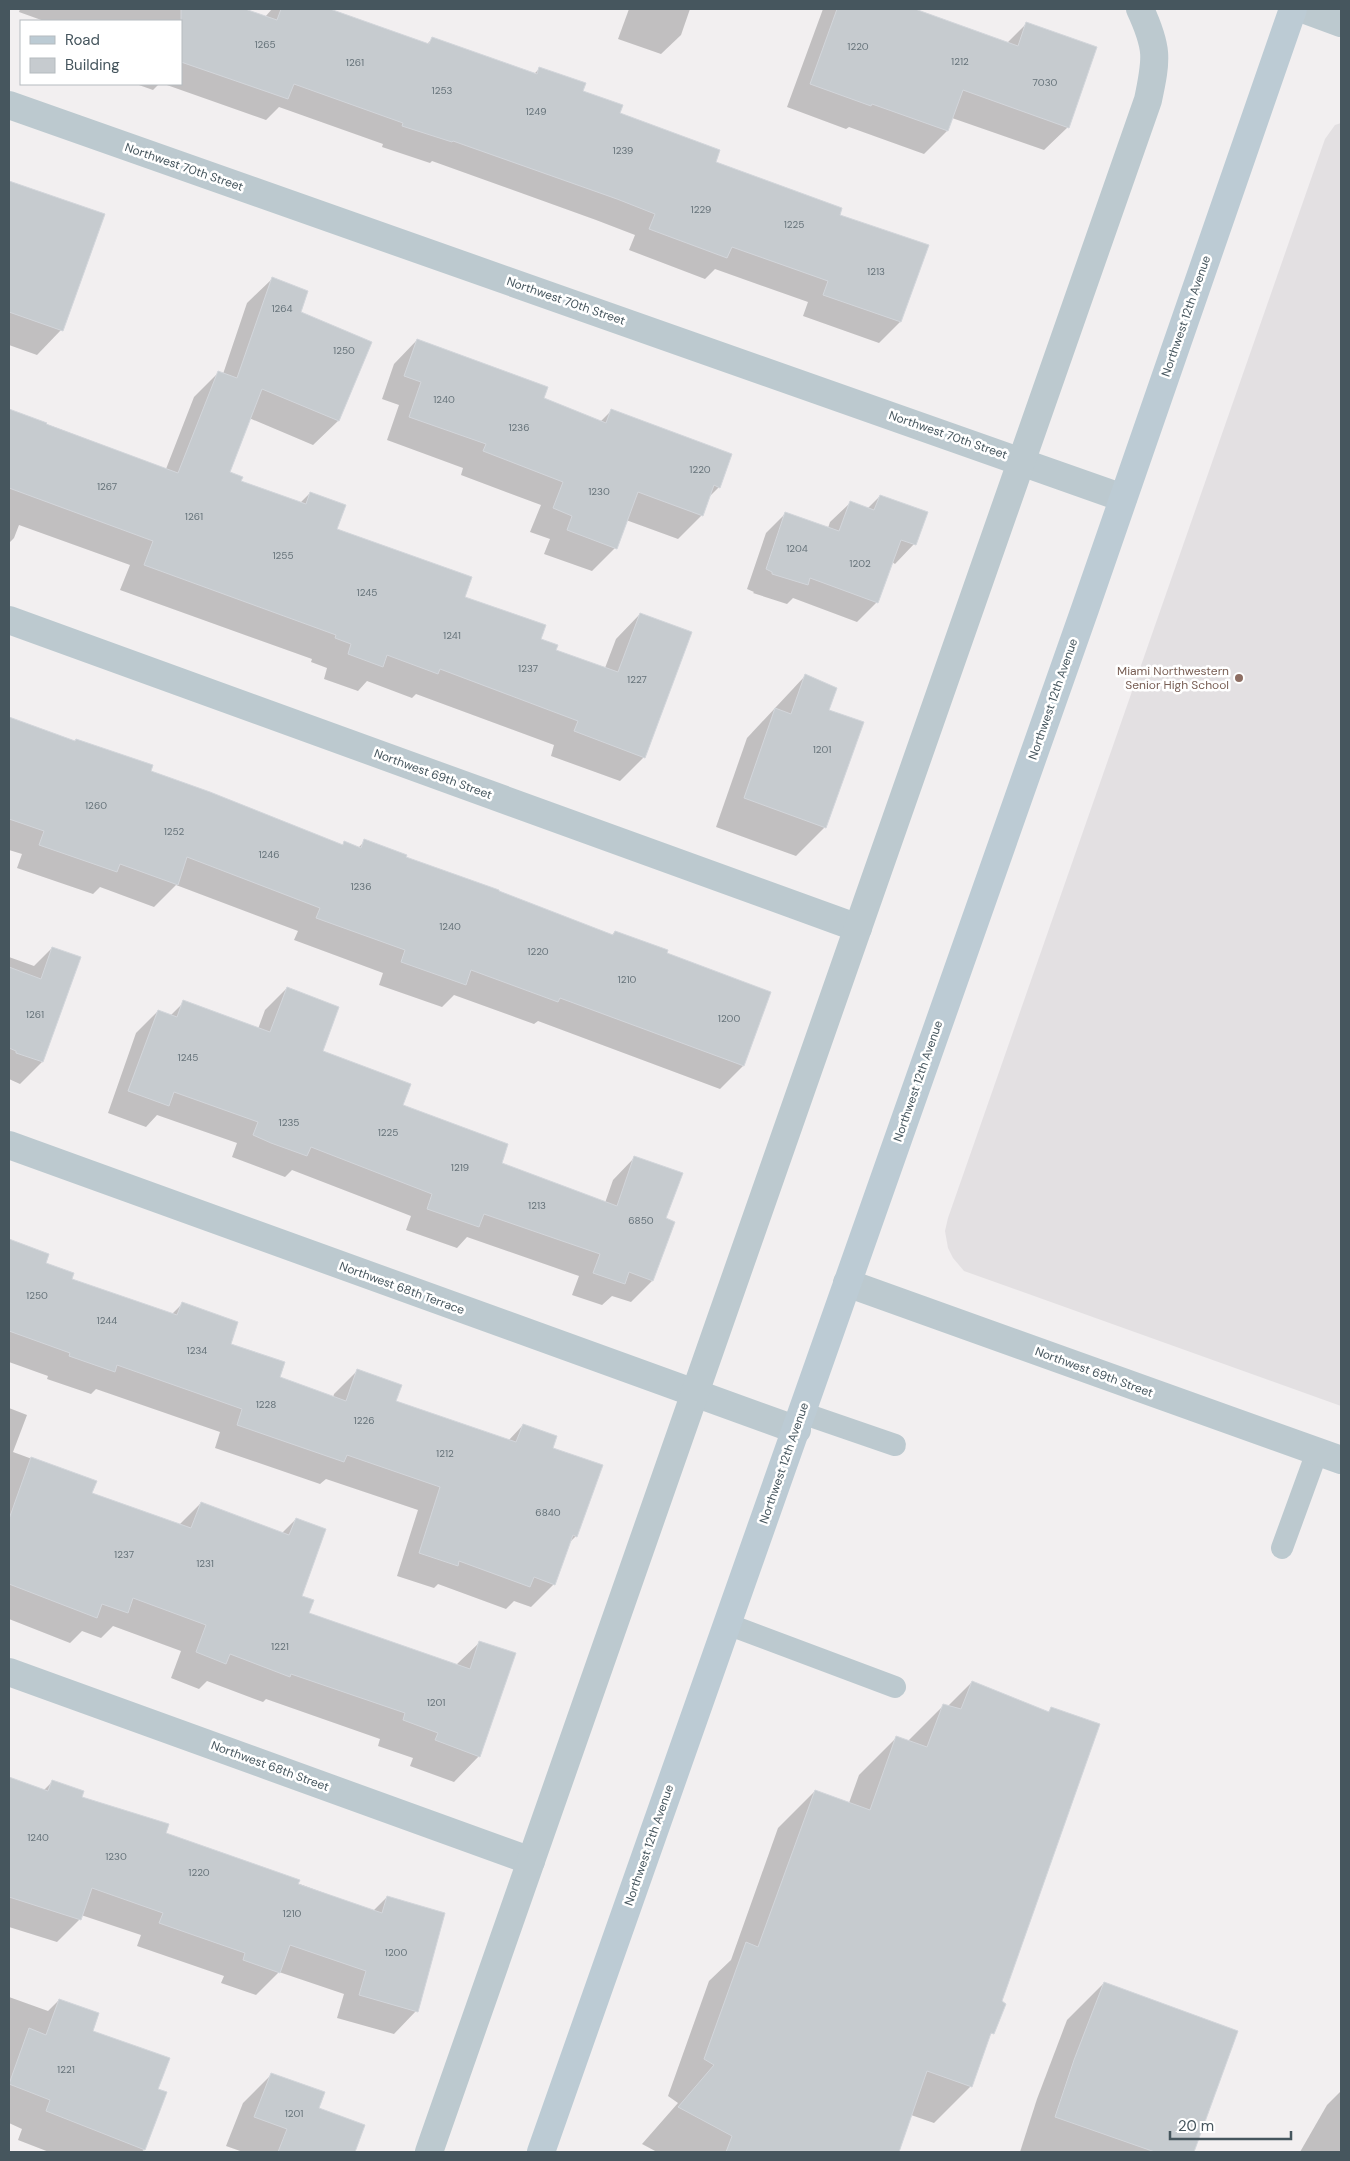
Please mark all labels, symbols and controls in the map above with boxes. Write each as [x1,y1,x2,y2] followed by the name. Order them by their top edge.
[20,20,182,85] legend
[65,30,100,50] text: Road
[254,38,276,51] house number: 1265
[847,40,869,53] house number: 1220
[65,55,120,75] text: Building
[951,55,969,68] house number: 1212
[346,56,364,69] house number: 1261
[1033,76,1058,89] house number: 7030
[432,84,453,97] house number: 1253
[525,105,547,118] house number: 1249
[123,139,246,195] street label: Northwest 70th Street
[613,144,633,157] house number: 1239
[691,203,711,216] house number: 1229
[784,218,804,231] house number: 1225
[1158,253,1214,379] street label: Northwest 12th Avenue
[867,265,885,278] house number: 1213
[505,273,628,329] street label: Northwest 70th Street
[271,302,293,315] house number: 1264
[333,344,355,357] house number: 1250
[433,393,455,406] house number: 1240
[887,407,1010,463] street label: Northwest 70th Street
[508,421,530,434] house number: 1236
[689,463,711,476] house number: 1220
[97,480,117,493] house number: 1267
[588,485,610,498] house number: 1230
[185,510,203,523] house number: 1261
[786,542,808,555] house number: 1204
[272,549,294,562] house number: 1255
[849,557,871,570] house number: 1202
[357,586,377,599] house number: 1245
[443,629,461,642] house number: 1241
[1025,636,1081,762] street label: Northwest 12th Avenue
[518,662,538,675] house number: 1237
[1117,663,1229,693] place label: Miami Northwestern Senior High School
[1233,672,1245,684] marker: Miami Northwestern Senior High School
[627,673,647,686] house number: 1227
[813,743,831,756] house number: 1201
[372,745,494,803] street label: Northwest 69th Street
[85,799,107,812] house number: 1260
[164,825,185,838] house number: 1252
[258,848,280,861] house number: 1246
[350,880,372,893] house number: 1236
[439,920,461,933] house number: 1240
[527,945,549,958] house number: 1220
[618,973,637,986] house number: 1210
[26,1008,44,1021] house number: 1261
[718,1012,740,1025] house number: 1200
[890,1018,946,1144] street label: Northwest 12th Avenue
[178,1051,198,1064] house number: 1245
[279,1116,299,1129] house number: 1235
[378,1126,398,1139] house number: 1225
[451,1161,469,1174] house number: 1219
[528,1199,546,1212] house number: 1213
[628,1214,654,1227] house number: 6850
[337,1258,467,1318] street label: Northwest 68th Terrace
[26,1289,48,1302] house number: 1250
[97,1314,117,1327] house number: 1244
[1033,1343,1155,1401] street label: Northwest 69th Street
[187,1344,207,1357] house number: 1234
[256,1398,276,1411] house number: 1228
[756,1400,812,1526] street label: Northwest 12th Avenue
[354,1414,374,1427] house number: 1226
[436,1447,454,1460] house number: 1212
[535,1506,561,1519] house number: 6840
[114,1548,134,1561] house number: 1237
[196,1557,214,1570] house number: 1231
[271,1640,289,1653] house number: 1221
[427,1696,445,1709] house number: 1201
[209,1737,331,1795] street label: Northwest 68th Street
[621,1782,677,1908] street label: Northwest 12th Avenue
[27,1831,49,1844] house number: 1240
[105,1850,127,1863] house number: 1230
[188,1866,210,1879] house number: 1220
[283,1907,302,1920] house number: 1210
[385,1946,407,1959] house number: 1200
[57,2063,75,2076] house number: 1221
[285,2107,303,2120] house number: 1201
[1170,2108,1291,2140] scale bar
[1178,2116,1214,2136] text: 20 m

